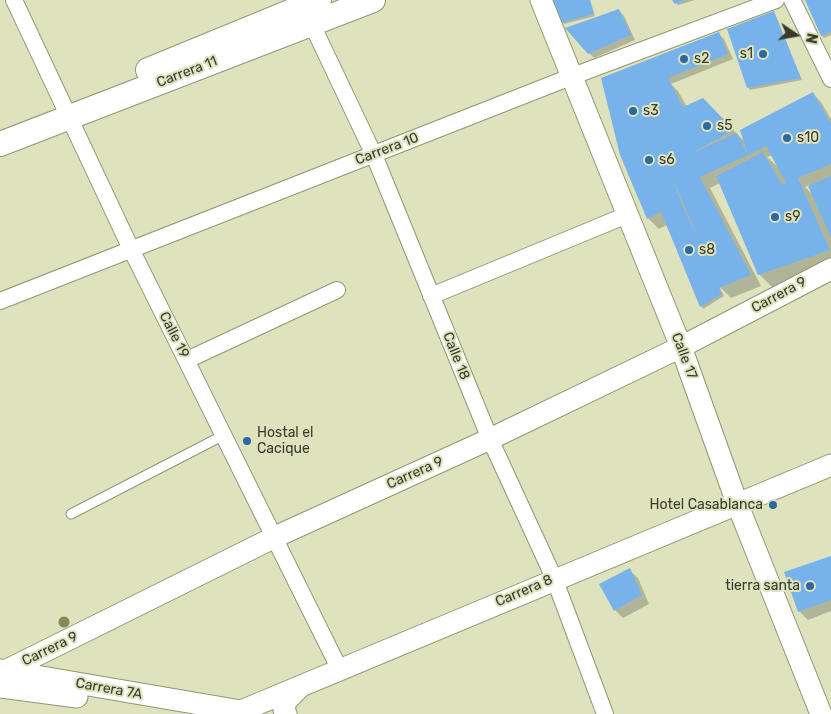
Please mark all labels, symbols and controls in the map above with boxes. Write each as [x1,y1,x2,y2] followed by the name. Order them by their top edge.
[771,10,821,60] north arrow
[802,32,821,45] text: N
[740,46,753,62] place label: s1
[757,48,769,60] marker: s1
[694,51,709,67] place label: s2
[154,53,220,91] street label: Carrera 11
[678,53,690,65] marker: s2
[643,103,659,119] place label: s3
[627,105,639,117] marker: s3
[717,118,732,134] place label: s5
[701,120,713,132] marker: s5
[353,129,421,169] street label: Carrera 10
[797,130,819,146] place label: s10
[781,132,793,144] marker: s10
[659,152,675,168] place label: s6
[643,154,655,166] marker: s6
[785,209,800,225] place label: s9
[769,211,781,223] marker: s9
[699,242,715,258] place label: s8
[683,244,695,256] marker: s8
[749,273,809,317] street label: Carrera 9
[155,309,193,361] street label: Calle 19
[439,330,473,382] street label: Calle 18
[668,330,700,382] street label: Calle 17
[257,425,313,458] place label: Hostal el Cacique
[241,435,253,447] marker: Hostal el Cacique
[384,453,446,493] street label: Carrera 9
[650,497,763,513] place label: Hotel Casablanca
[767,499,779,511] marker: Hotel Casablanca
[493,571,555,611] street label: Carrera 8
[725,578,800,594] place label: tierra santa
[804,580,816,592] marker: tierra santa
[19,628,81,670] street label: Carrera 9
[74,675,144,703] street label: Carrera 7A

